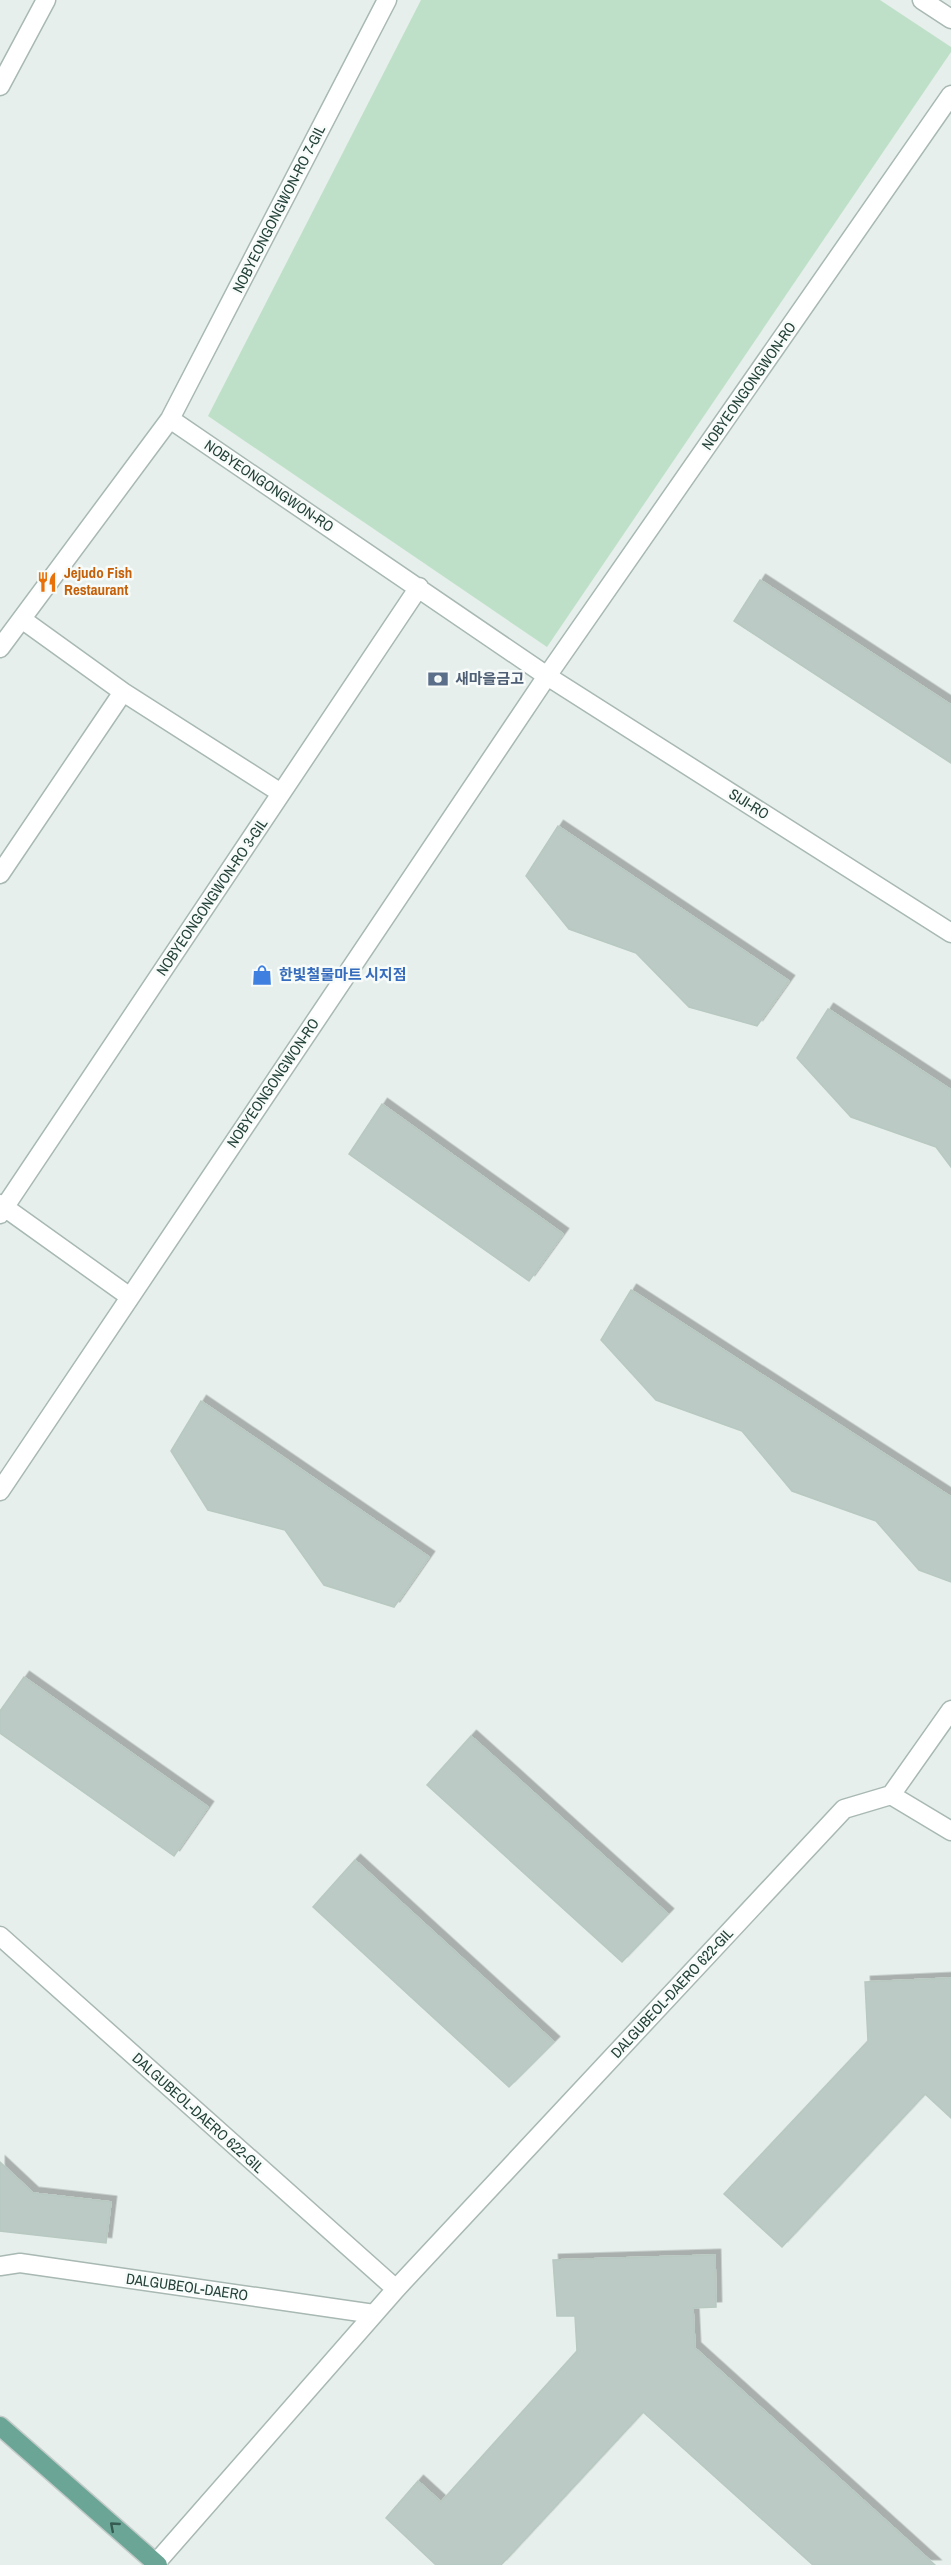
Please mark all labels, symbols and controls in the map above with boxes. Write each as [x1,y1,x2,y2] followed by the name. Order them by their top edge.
[227,121,330,296] street label: NOBYEONGONGWON-RO 7-GIL
[696,318,801,454] street label: NOBYEONGONGWON-RO
[201,434,338,537] street label: NOBYEONGONGWON-RO
[64,562,132,600] place label: Jejudo Fish Restaurant
[35,570,59,594] restaurant icon: Jejudo Fish Restaurant
[426,667,450,691] bank icon: 새마을금고
[455,668,524,689] place label: 새마을금고
[725,783,773,824] street label: SIJI-RO
[151,814,272,980] street label: NOBYEONGONGWON-RO 3-GIL
[250,963,274,987] shop icon: 한빛철물마트 시지점
[279,964,407,985] place label: 한빛철물마트 시지점
[221,1014,324,1151] street label: NOBYEONGONGWON-RO
[606,1923,738,2062] street label: DALGUBEOL-DAERO 622-GIL
[128,2048,269,2178] street label: DALGUBEOL-DAERO 622-GIL
[125,2268,249,2305] street label: DALGUBEOL-DAERO
[111,2522,121,2533] one-way arrow

